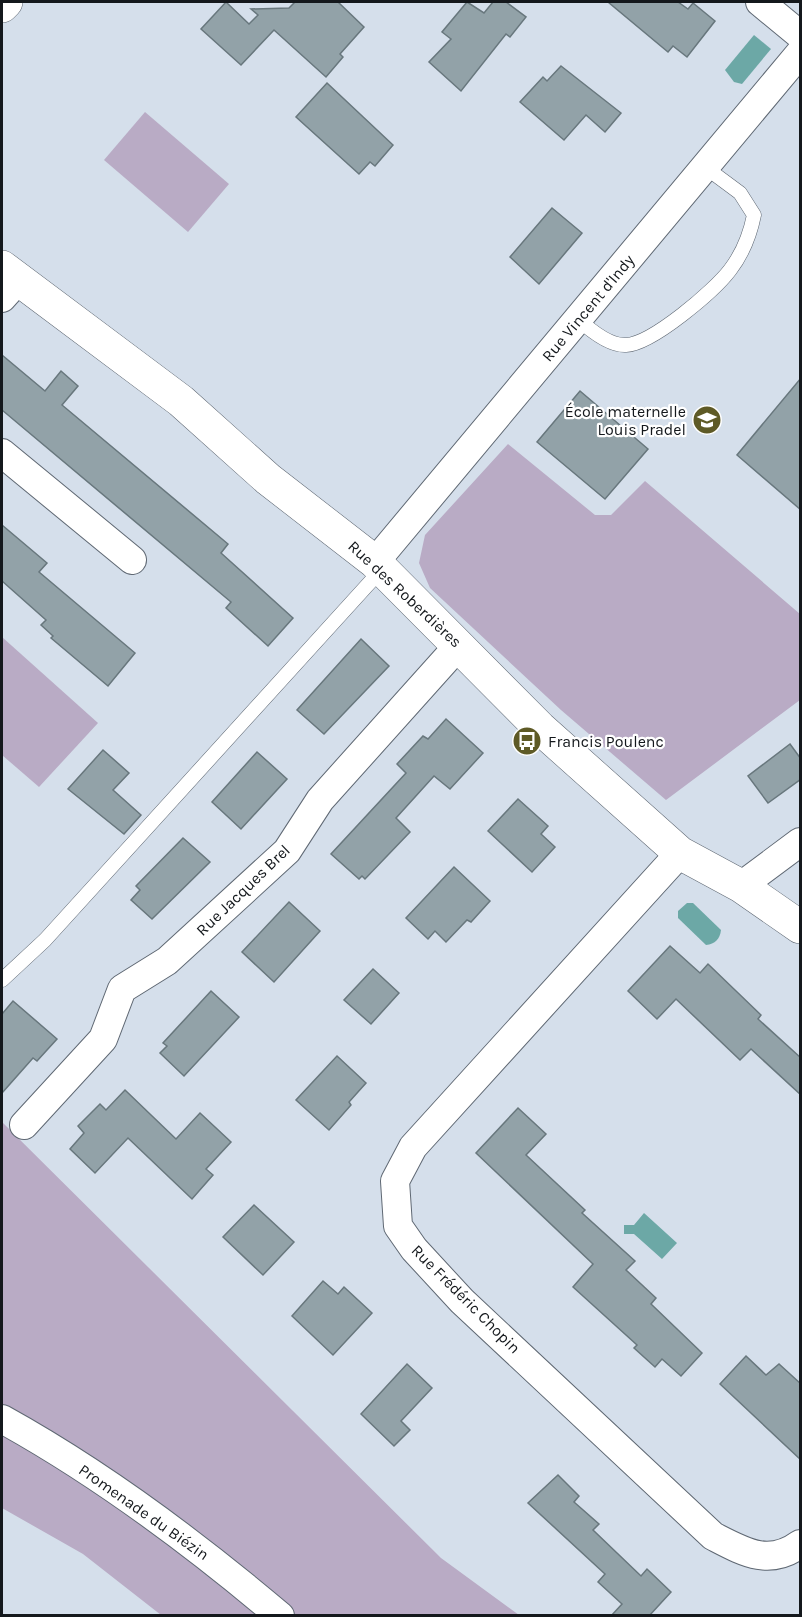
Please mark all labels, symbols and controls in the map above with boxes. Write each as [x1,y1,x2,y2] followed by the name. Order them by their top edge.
[538,250,639,365] street label: Rue Vincent d'Indy
[565,402,686,439] place label: École maternelle Louis Pradel
[691,404,723,436] school or university icon: École maternelle Louis Pradel
[344,536,466,652] street label: Rue des Roberdières
[511,725,543,757] bus stop icon: Francis Poulenc
[548,732,664,751] place label: Francis Poulenc
[192,840,294,940] street label: Rue Jacques Brel
[408,1241,524,1357] street label: Rue Frédéric Chopin
[75,1460,213,1564] street label: Promenade du Biézin

